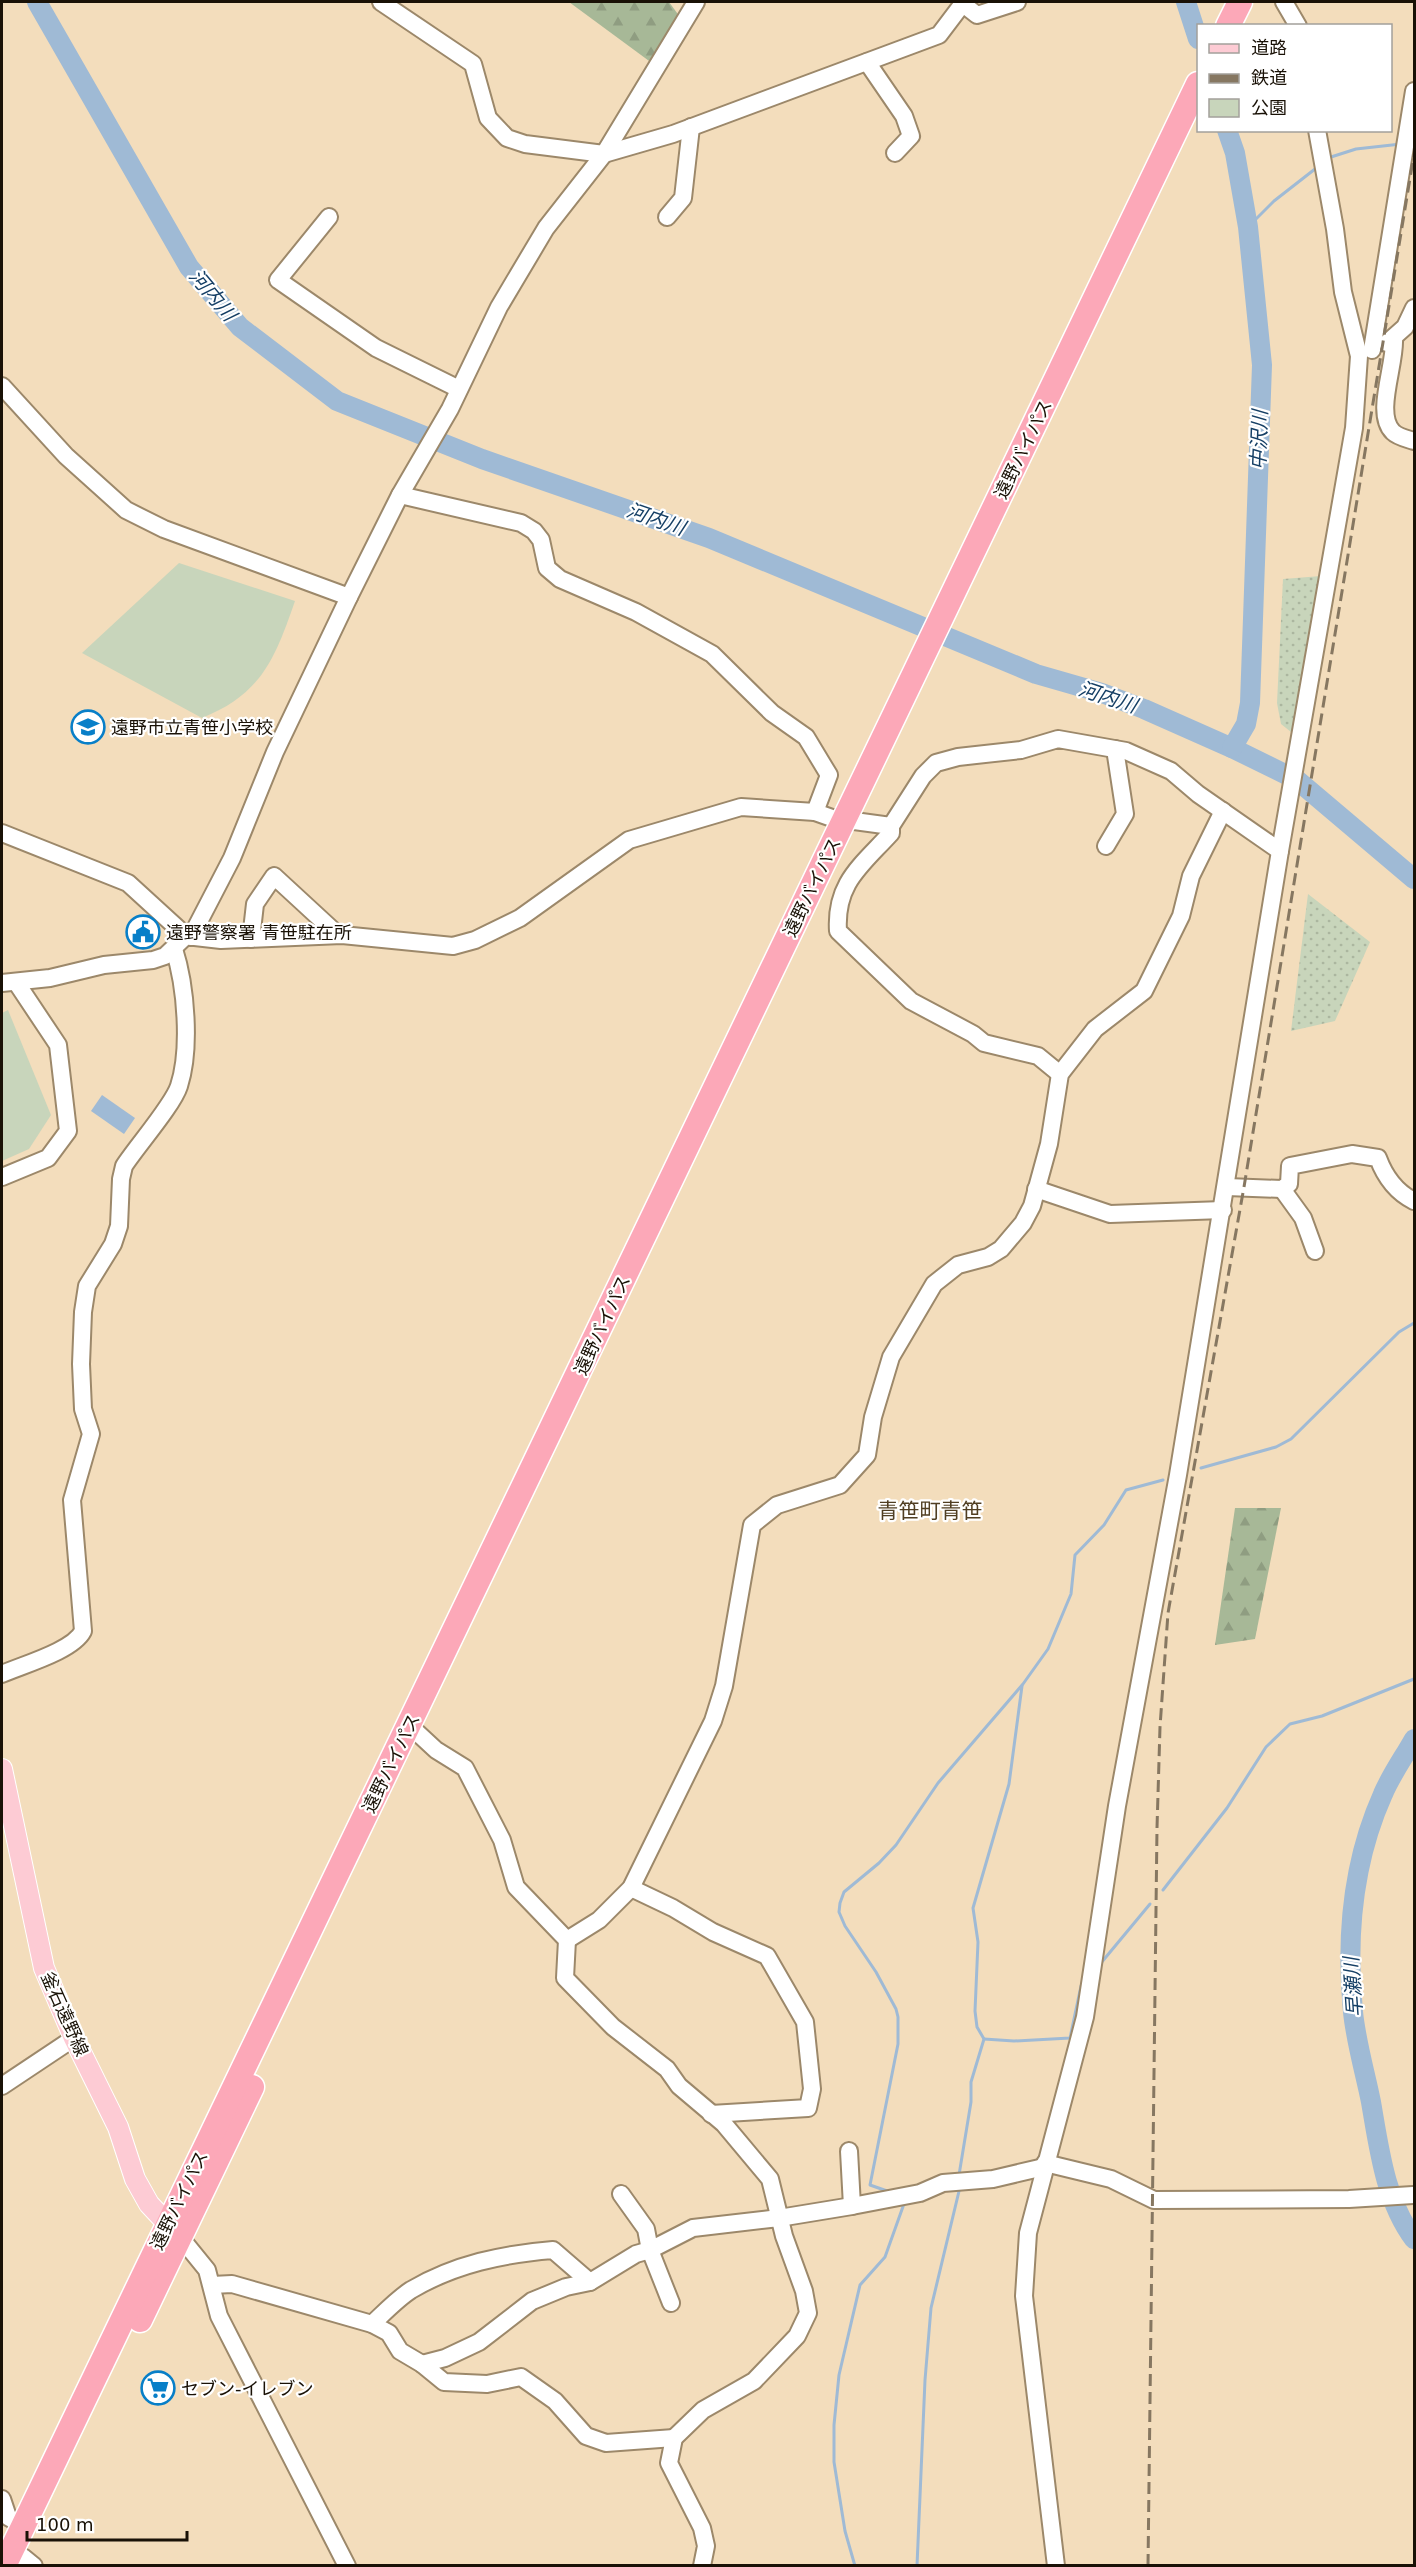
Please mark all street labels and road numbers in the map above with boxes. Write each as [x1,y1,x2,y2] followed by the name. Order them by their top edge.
[990,396,1056,502] street label: 遠野バイパス
[779,834,845,940] street label: 遠野バイパス
[570,1272,634,1378] street label: 遠野バイパス
[358,1710,424,1816] street label: 遠野バイパス
[37,1969,93,2059] street label: 釜石遠野線
[146,2147,212,2253] street label: 遠野バイパス

